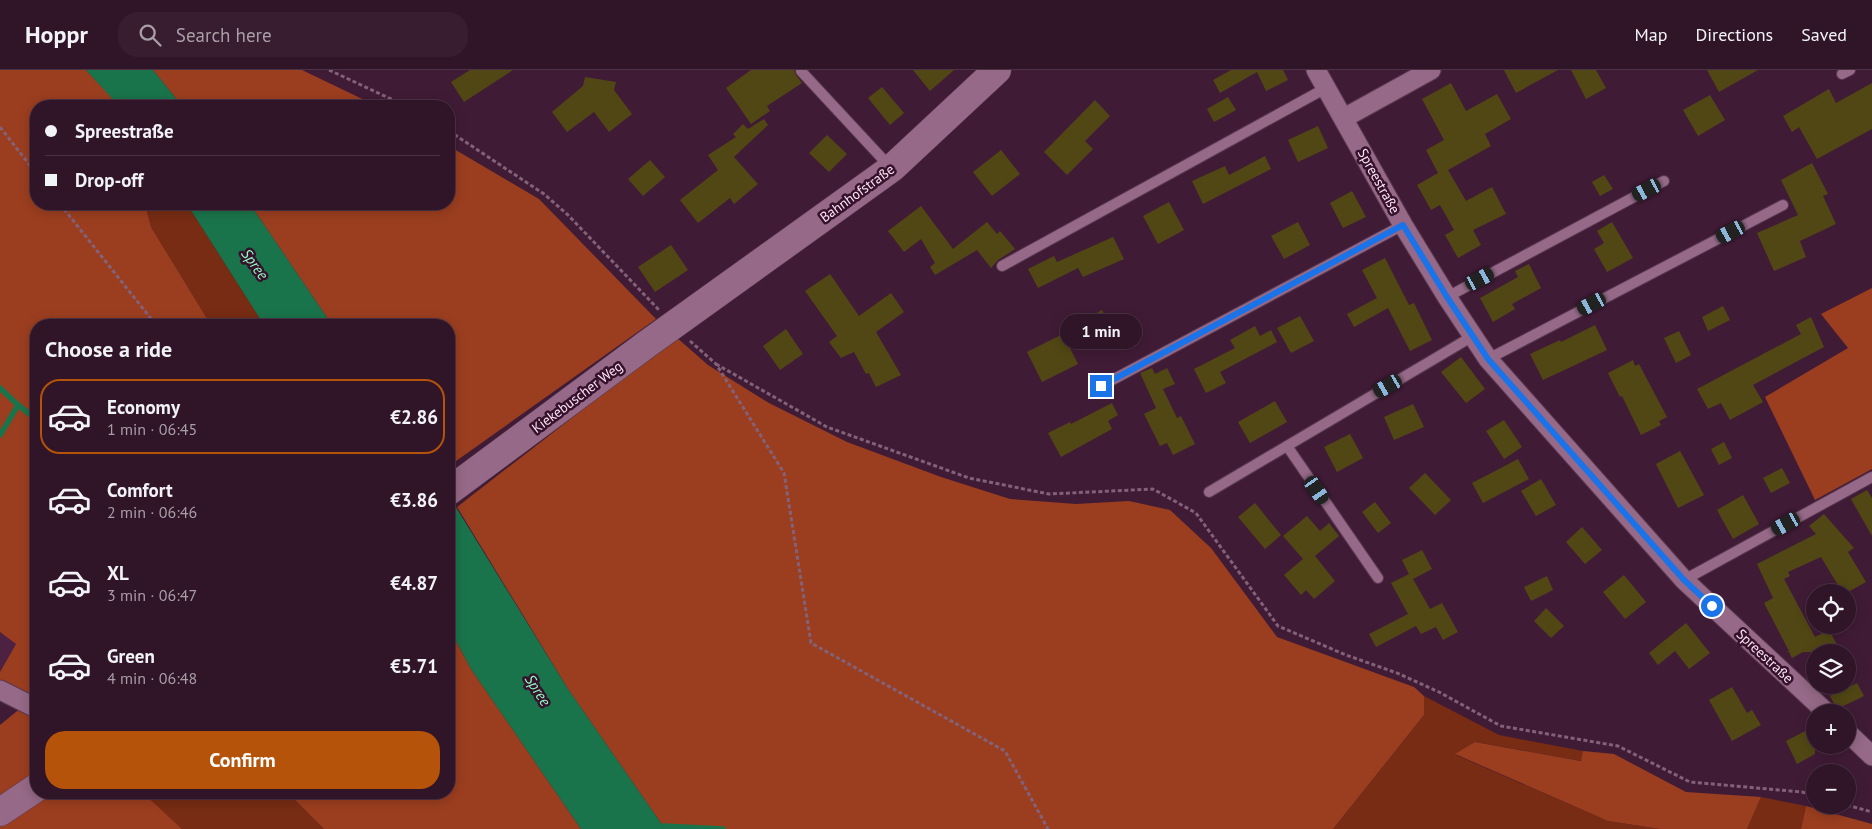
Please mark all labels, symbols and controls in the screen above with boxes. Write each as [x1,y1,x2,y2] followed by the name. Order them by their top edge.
[118,12,468,57] search box
[25,19,88,50] text: Hoppr
[136,21,164,49] icon: search
[176,23,272,47] text: Search here
[1635,23,1667,46] text: Map
[1695,23,1773,46] text: Directions
[1801,23,1847,46] text: Saved
[75,119,174,143] text: Spreestraße
[1354,145,1404,217] street label: Spreestraße
[816,160,898,226] street label: Bahnhofstraße
[75,168,143,192] text: Drop-off
[1630,176,1663,204] car
[1714,218,1747,246] car
[237,245,273,283] water label: Spree
[1463,265,1496,293] car
[1575,290,1608,318] car
[1060,314,1142,348] callout: 1 min
[1081,321,1121,341] text: 1 min
[45,335,172,363] text: Choose a ride
[528,357,626,437] street label: Kiekebuscher Weg
[1371,372,1404,400] car
[1090,375,1112,397] route end
[47,394,92,439] icon: car
[107,395,180,419] text: Economy
[390,405,438,429] text: €2.86
[107,419,197,439] text: 1 min · 06:45
[1302,473,1331,507] car
[47,477,92,522] icon: car
[107,478,173,502] text: Comfort
[390,488,438,512] text: €3.86
[107,502,197,522] text: 2 min · 06:46
[1769,510,1802,538] car
[47,560,92,605] icon: car
[107,561,129,585] text: XL
[390,571,438,595] text: €4.87
[1806,584,1856,814] map controls
[1806,584,1856,634] button: locate
[107,585,197,605] text: 3 min · 06:47
[1701,595,1723,617] route start
[1733,625,1797,687] street label: Spreestraße
[47,643,92,688] icon: car
[107,644,155,668] text: Green
[1806,644,1856,694] button: layers
[390,654,438,678] text: €5.71
[107,668,197,688] text: 4 min · 06:48
[521,671,555,709] water label: Spree
[1806,704,1856,754] button: +
[45,731,440,789] button: Confirm
[1806,764,1856,814] button: −

